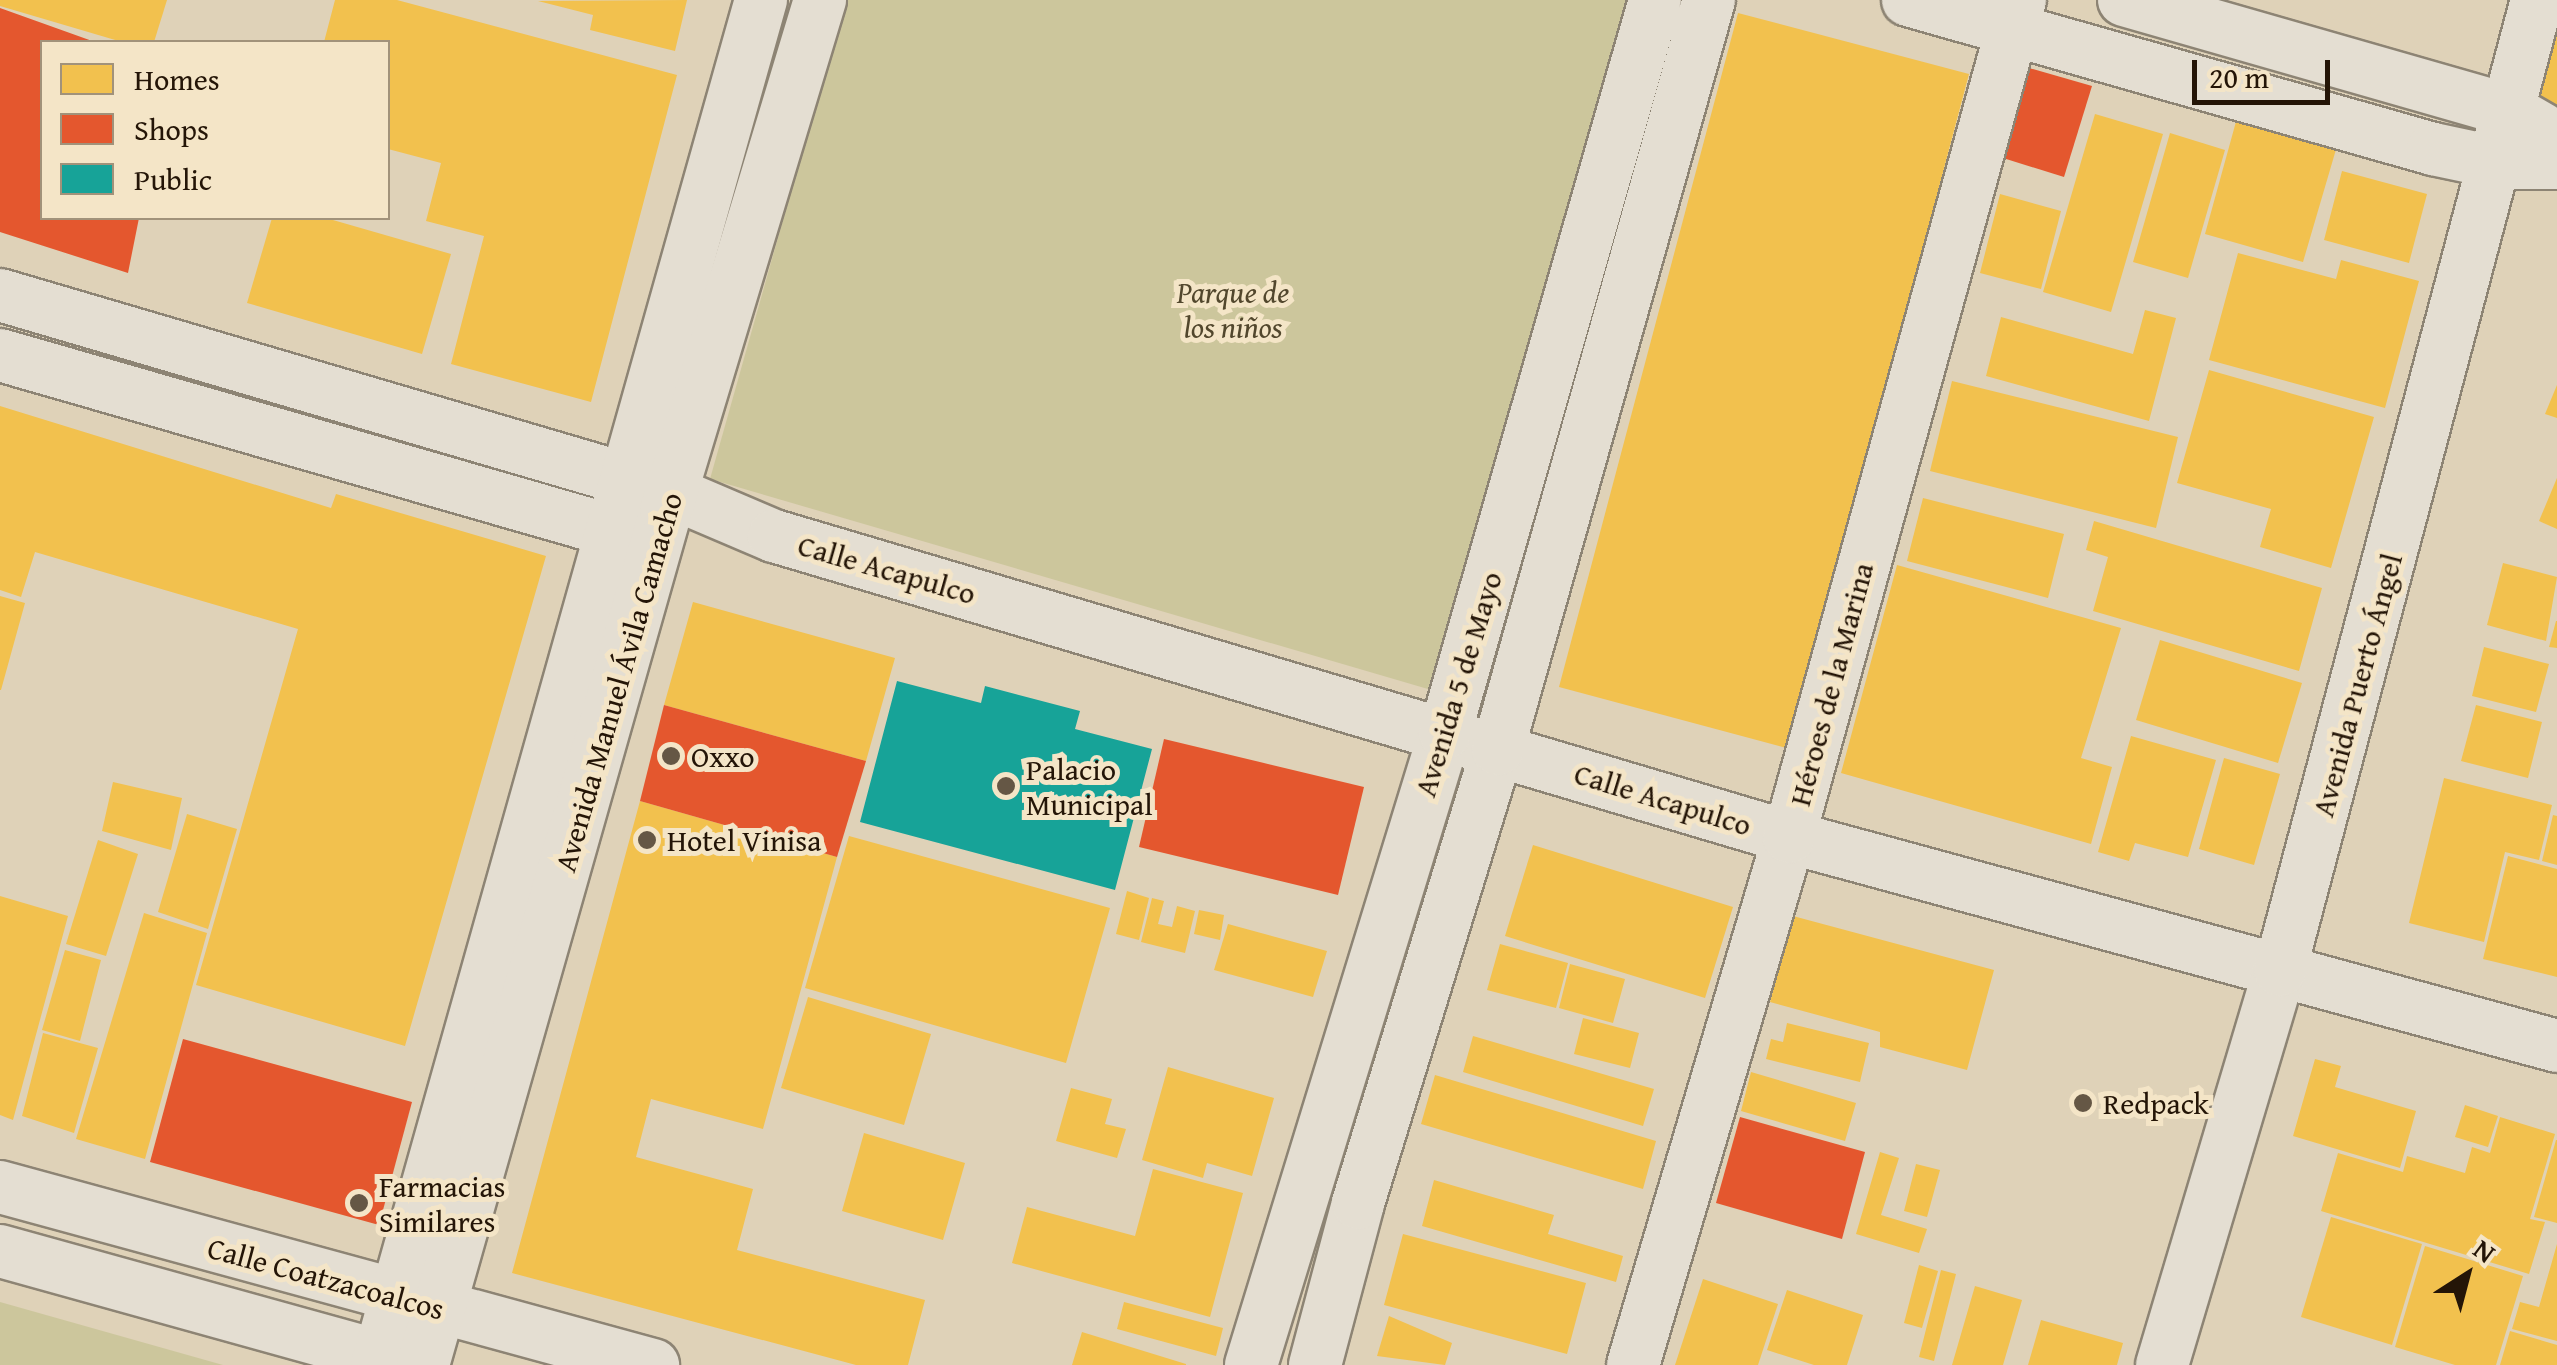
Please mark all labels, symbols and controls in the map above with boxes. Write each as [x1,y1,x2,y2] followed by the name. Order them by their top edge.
[40,40,390,220] legend
[2197,40,2334,102] scale bar
[2209,55,2269,99] text: 20 m
[134,57,220,101] text: Homes
[134,107,209,151] text: Shops
[134,157,212,201] text: Public
[1177,274,1289,344] park label: Parque de los niños
[547,488,689,876] street label: Avenida Manuel Ávila Camacho
[794,526,980,612] street label: Calle Acapulco
[2305,550,2409,820] street label: Avenida Puerto Ángel
[1781,558,1881,810] street label: Héroes de la Marina
[1407,567,1509,801] street label: Avenida 5 de Mayo
[691,738,754,774] place label: Oxxo
[660,745,682,767] marker: Oxxo
[1026,751,1153,822] place label: Palacio Municipal
[1570,755,1756,843] street label: Calle Acapulco
[995,775,1017,797] marker: Palacio Municipal
[667,822,821,858] place label: Hotel Vinisa
[636,829,658,851] marker: Hotel Vinisa
[2103,1085,2209,1121] place label: Redpack
[2072,1092,2094,1114] marker: Redpack
[379,1168,506,1238] place label: Farmacias Similares
[348,1192,370,1214] marker: Farmacias Similares
[2417,1225,2517,1325] north arrow
[2465,1228,2505,1272] text: N
[204,1229,448,1327] street label: Calle Coatzacoalcos

